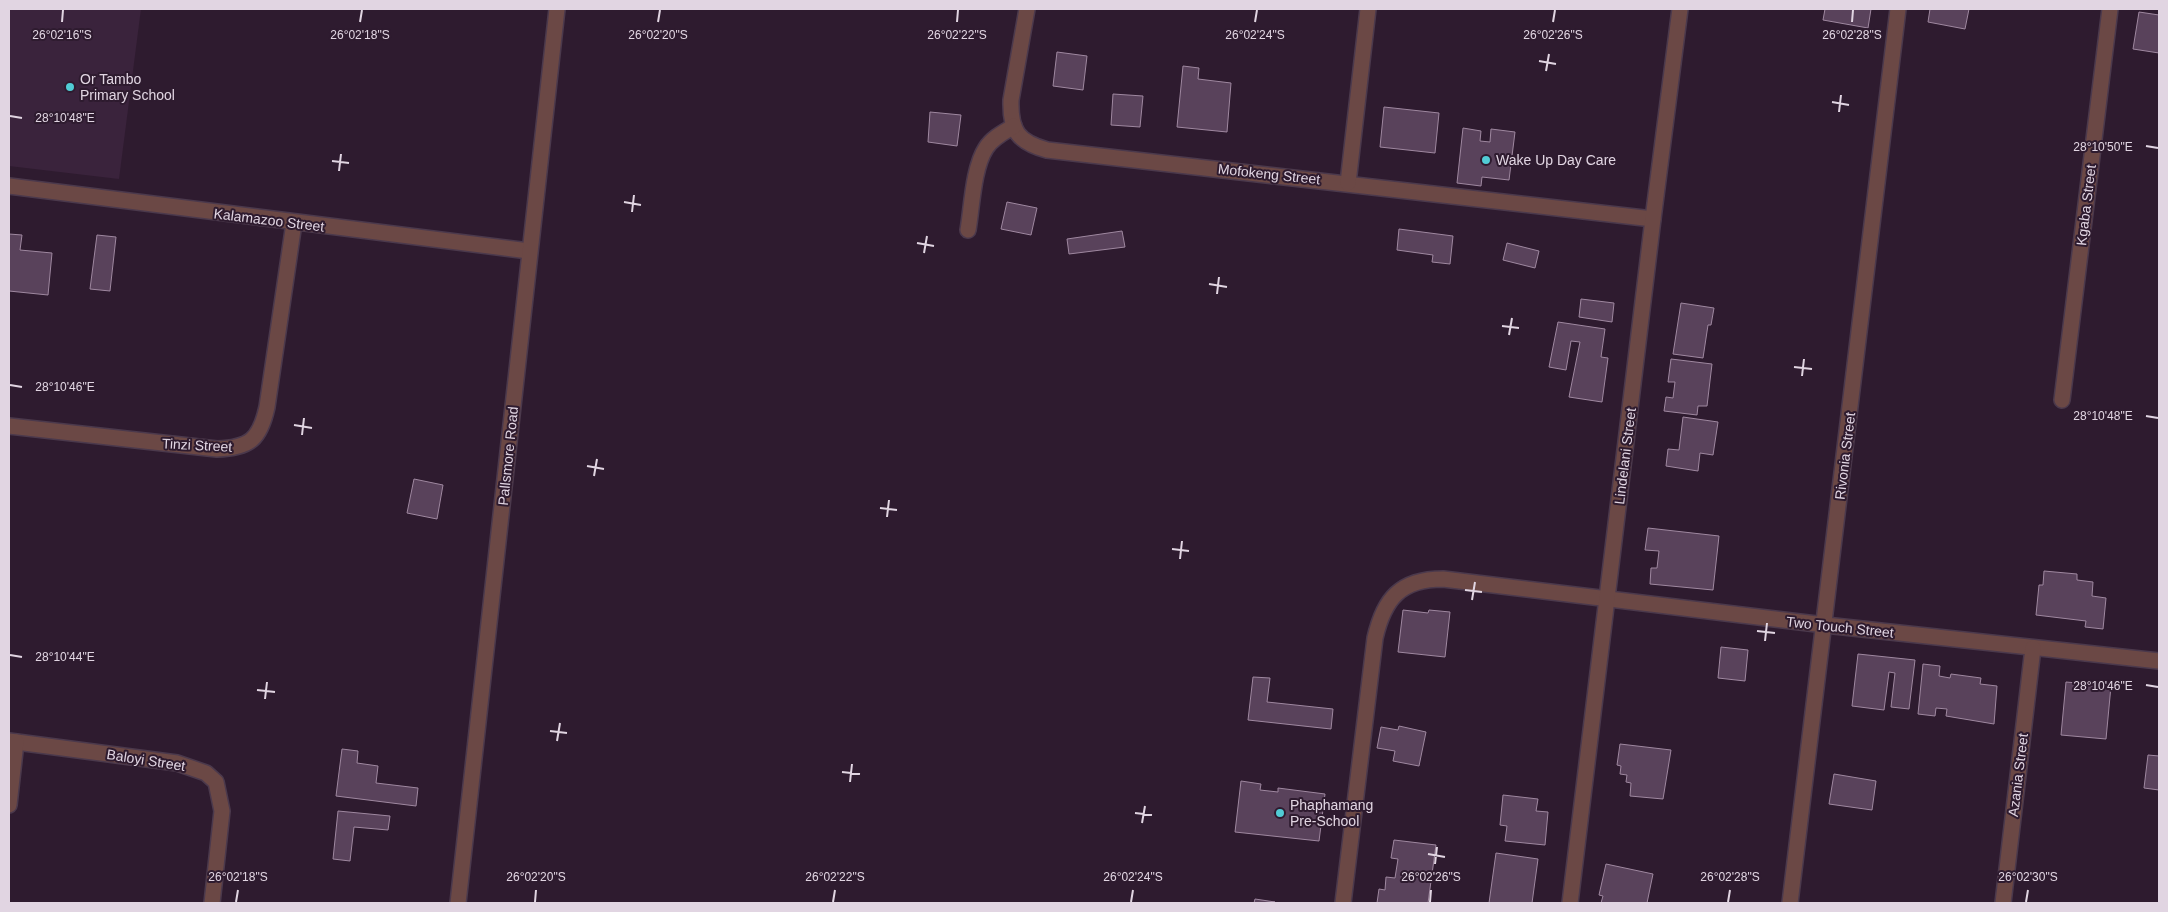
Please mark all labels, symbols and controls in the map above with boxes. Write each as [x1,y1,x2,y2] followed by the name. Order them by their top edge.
[32,28,92,42] text: 26°02'16"S
[330,28,390,42] text: 26°02'18"S
[628,28,688,42] text: 26°02'20"S
[927,28,987,42] text: 26°02'22"S
[1225,28,1285,42] text: 26°02'24"S
[1523,28,1583,42] text: 26°02'26"S
[1822,28,1882,42] text: 26°02'28"S
[80,71,175,103] place label: Or Tambo Primary School
[64,81,76,93] marker: Or Tambo Primary School
[35,111,95,125] text: 28°10'48"E
[2073,140,2133,154] text: 28°10'50"E
[1496,152,1616,168] place label: Wake Up Day Care
[1480,154,1492,166] marker: Wake Up Day Care
[1217,161,1321,187] street label: Mofokeng Street
[2073,163,2099,247] street label: Kgaba Street
[213,205,325,235] street label: Kalamazoo Street
[35,380,95,394] text: 28°10'46"E
[495,406,521,506] street label: Pallsmore Road
[1611,407,1639,505] street label: Lindelani Street
[2073,409,2133,423] text: 28°10'48"E
[1832,411,1858,501] street label: Rivonia Street
[161,435,233,455] street label: Tinzi Street
[1785,613,1895,641] street label: Two Touch Street
[35,650,95,664] text: 28°10'44"E
[2073,679,2133,693] text: 28°10'46"E
[2005,732,2031,818] street label: Azania Street
[106,746,187,774] street label: Baloyi Street
[1290,797,1373,829] place label: Phaphamang Pre-School
[1274,807,1286,819] marker: Phaphamang Pre-School
[208,870,268,884] text: 26°02'18"S
[506,870,566,884] text: 26°02'20"S
[805,870,865,884] text: 26°02'22"S
[1103,870,1163,884] text: 26°02'24"S
[1401,870,1461,884] text: 26°02'26"S
[1700,870,1760,884] text: 26°02'28"S
[1998,870,2058,884] text: 26°02'30"S

